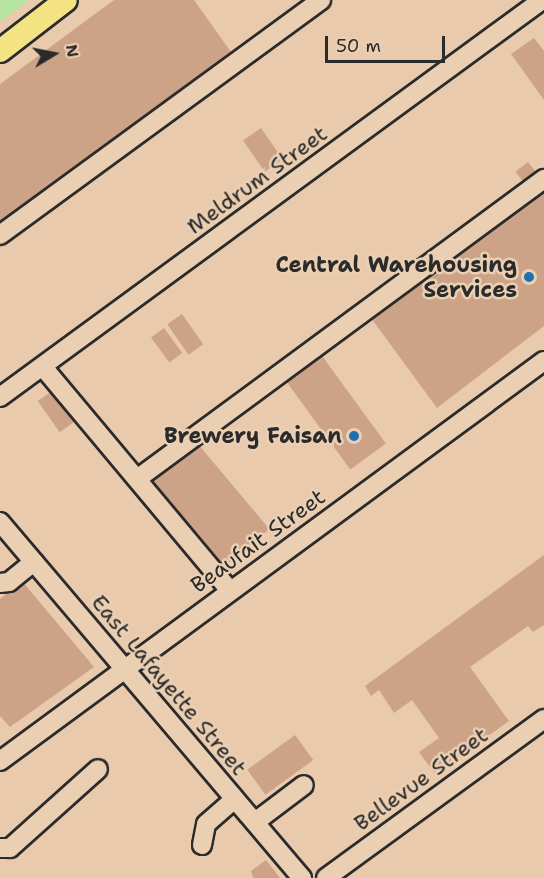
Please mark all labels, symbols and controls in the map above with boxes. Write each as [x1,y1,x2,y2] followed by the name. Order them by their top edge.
[24,24,84,84] north arrow
[328,24,448,62] scale bar
[336,34,381,58] text: 50 m
[61,43,84,59] text: N
[182,120,332,240] street label: Meldrum Street
[275,251,517,302] place label: Central Warehousing Services
[522,270,536,284] marker: Central Warehousing Services
[164,423,342,449] place label: Brewery Faisan
[347,429,361,443] marker: Brewery Faisan
[186,483,330,599] street label: Beaufait Street
[86,589,252,781] street label: East Lafayette Street
[349,722,493,836] street label: Bellevue Street

